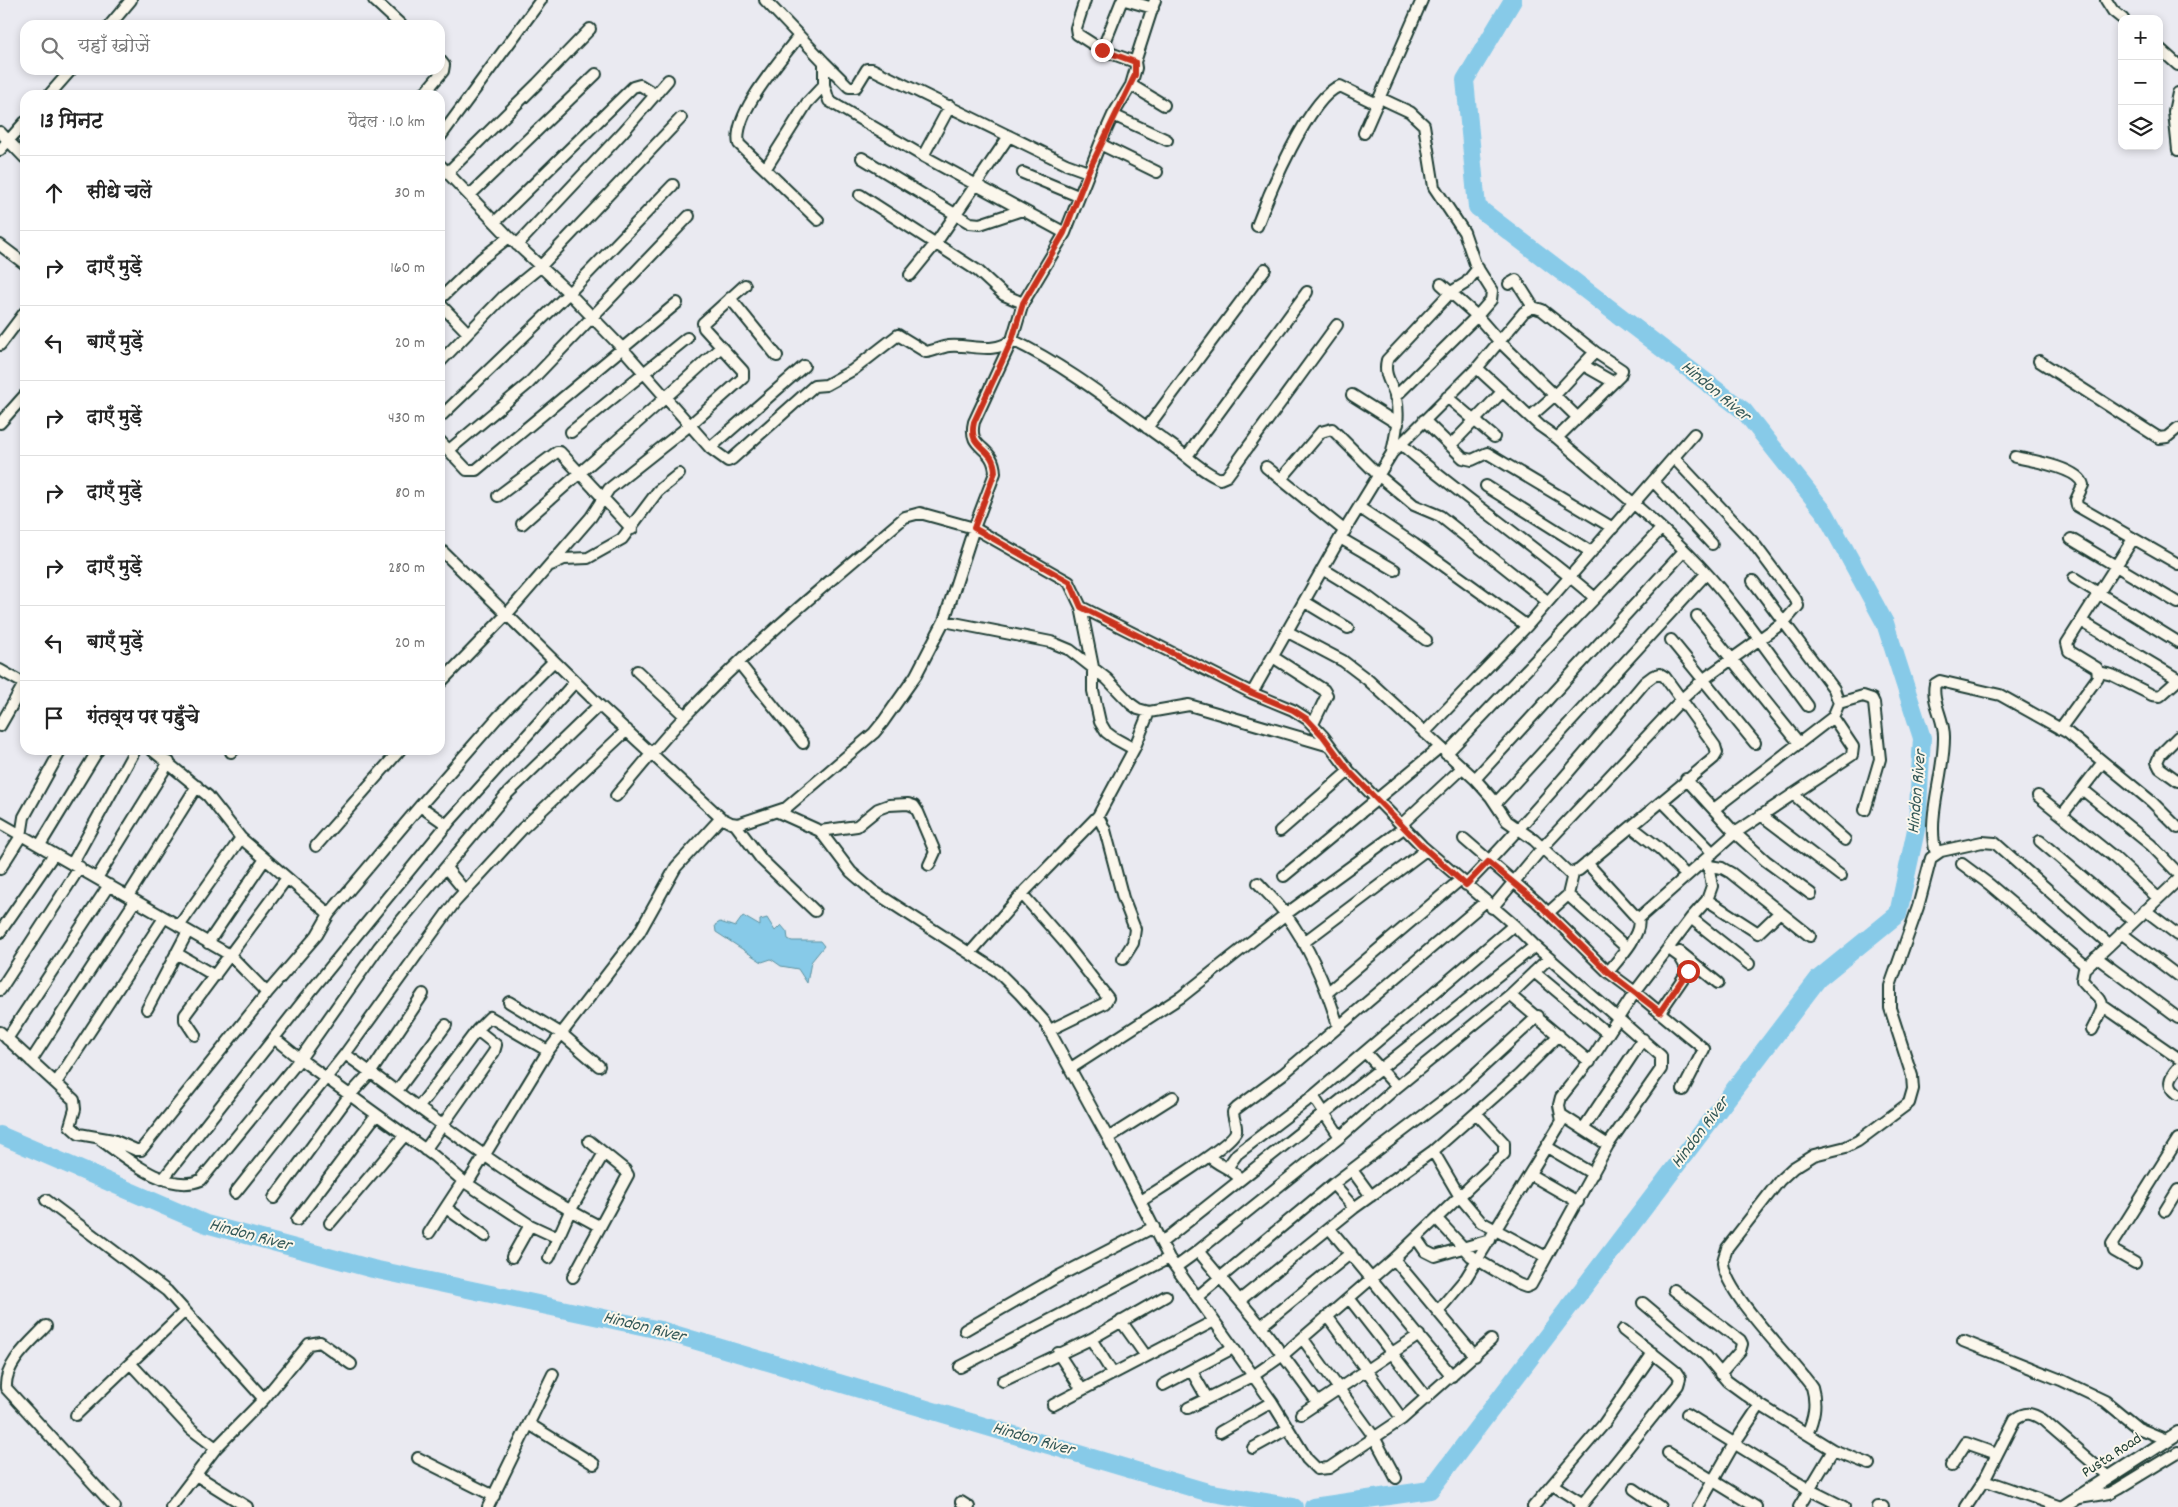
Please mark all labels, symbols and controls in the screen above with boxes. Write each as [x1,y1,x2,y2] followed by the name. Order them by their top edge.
[2118,15,2163,150] map controls
[2118,15,2163,60] button: +
[20,20,445,75] search box
[38,34,66,62] icon: search
[78,34,150,61] text: यहाँ खोजें
[1091,39,1114,62] route end
[2118,60,2163,105] button: −
[2118,105,2163,150] button: layers
[40,108,103,138] text: 13 मिनट
[348,111,425,134] text: पैदल · 1.0 km
[40,179,68,207] icon: ahead
[87,180,152,207] text: सीधे चलें
[395,182,425,205] text: 30 m
[40,254,68,282] icon: right
[87,255,142,282] text: दाएँ मुड़ें
[390,257,425,280] text: 160 m
[40,329,68,357] icon: left
[87,330,143,357] text: बाएँ मुड़ें
[395,332,425,355] text: 20 m
[1675,355,1757,430] water label: Hindon River
[40,404,68,432] icon: right
[87,405,142,432] text: दाएँ मुड़ें
[388,407,425,430] text: 430 m
[40,479,68,507] icon: right
[87,480,142,507] text: दाएँ मुड़ें
[395,482,425,505] text: 80 m
[40,554,68,582] icon: right
[87,555,142,582] text: दाएँ मुड़ें
[388,557,425,580] text: 280 m
[40,629,68,657] icon: left
[87,630,143,657] text: बाएँ मुड़ें
[395,632,425,655] text: 20 m
[40,704,68,732] icon: arrive
[87,705,199,732] text: गंतव्य पर पहुँचे
[1902,747,1934,835] water label: Hindon River
[1677,960,1700,983] route start
[1666,1090,1738,1174] water label: Hindon River
[206,1213,296,1260] water label: Hindon River
[600,1306,690,1351] water label: Hindon River
[989,1416,1079,1464] water label: Hindon River
[2077,1428,2147,1484] street label: Pusta Road

